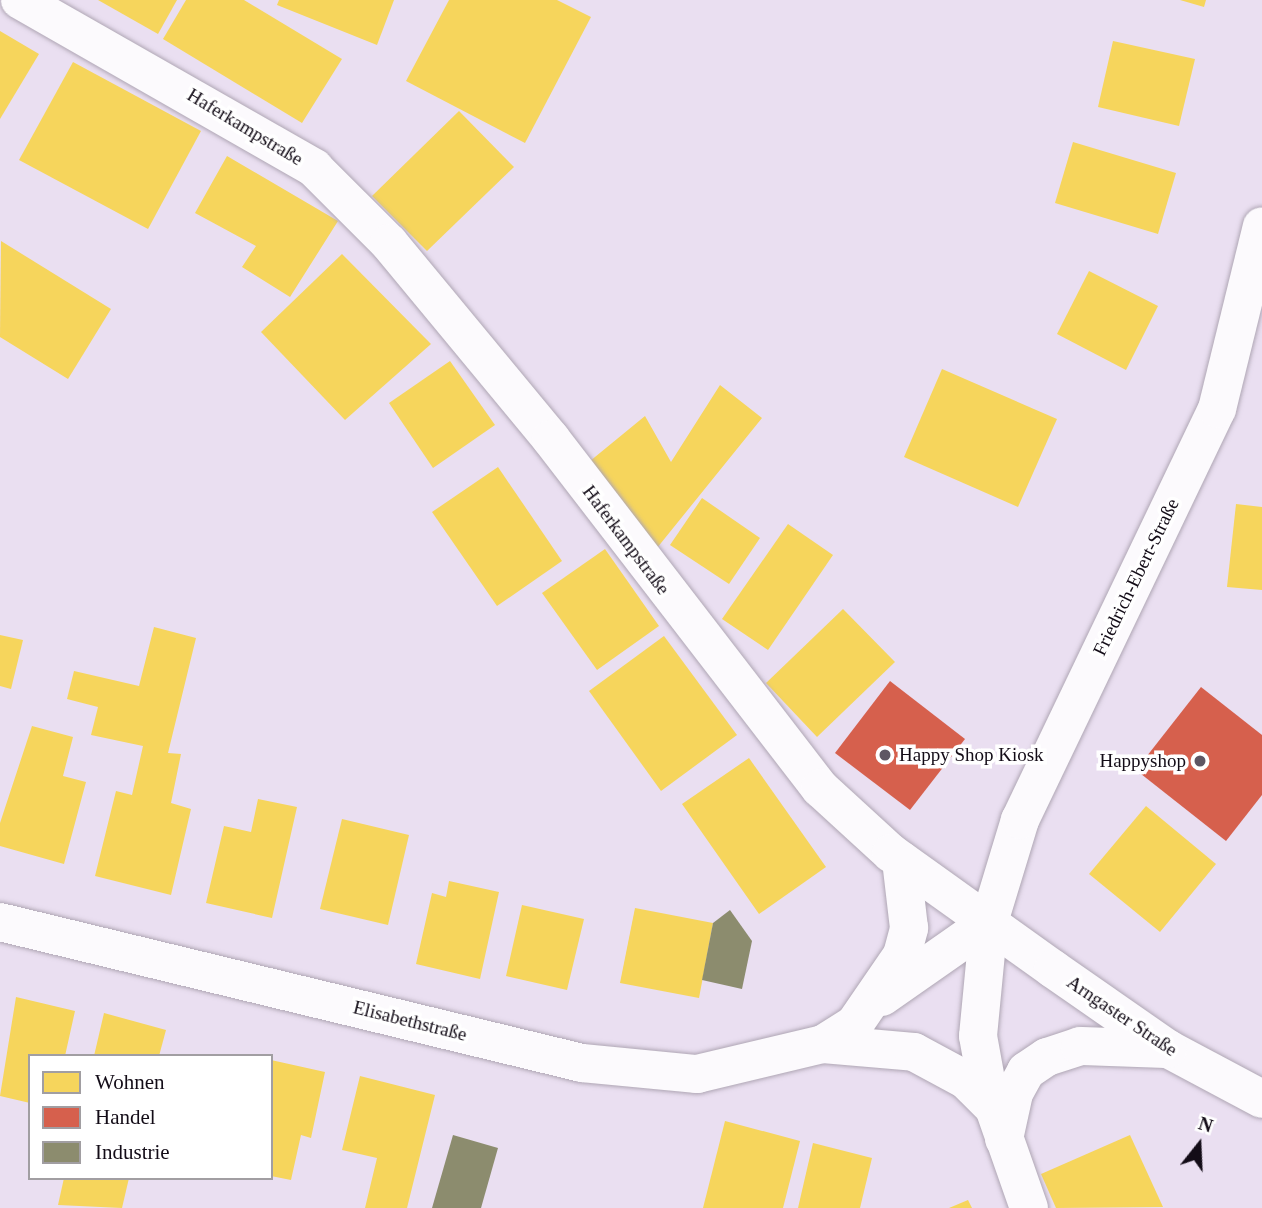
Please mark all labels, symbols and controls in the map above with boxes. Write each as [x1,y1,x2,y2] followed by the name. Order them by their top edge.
[183,84,307,170] street label: Haferkampstraße
[578,481,674,599] street label: Haferkampstraße
[1088,495,1184,659] street label: Friedrich-Ebert-Straße
[899,744,1044,766] place label: Happy Shop Kiosk
[877,747,893,763] marker: Happy Shop Kiosk
[1099,750,1186,772] place label: Happyshop
[1192,753,1208,769] marker: Happyshop
[1062,971,1182,1061] street label: Arngaster Straße
[351,996,469,1046] street label: Elisabethstraße
[28,1054,273,1180] legend
[95,1070,164,1094] text: Wohnen
[95,1105,156,1129] text: Handel
[1164,1110,1234,1180] north arrow
[1196,1112,1215,1137] text: N
[95,1140,170,1164] text: Industrie

